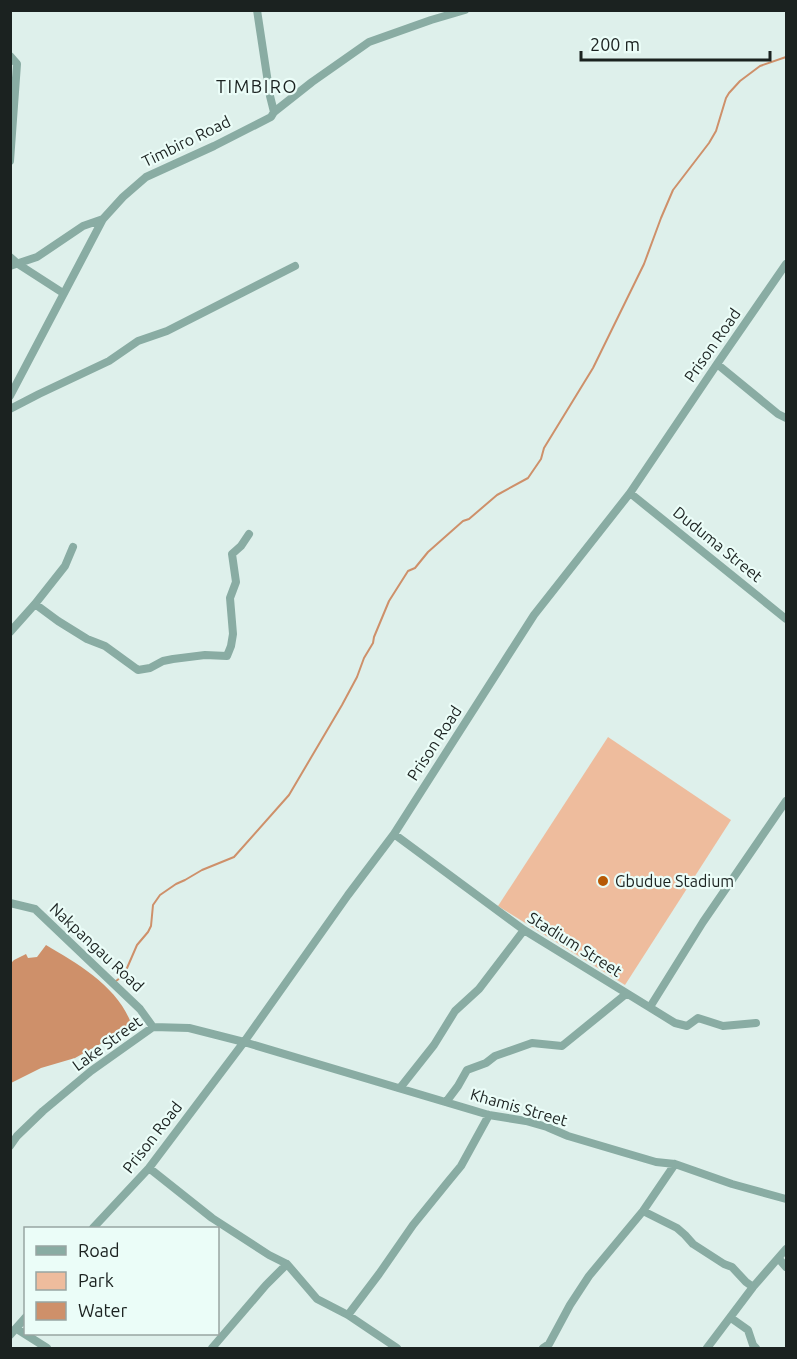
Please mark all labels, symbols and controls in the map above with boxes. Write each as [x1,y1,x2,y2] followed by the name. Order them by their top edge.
[581,24,770,62] scale bar
[590,34,640,54] text: 200 m
[216,76,298,96] district label: TIMBIRO
[139,112,233,170] street label: Timbiro Road
[680,305,744,385] street label: Prison Road
[670,503,767,586] street label: Duduma Street
[403,702,465,784] street label: Prison Road
[615,872,734,890] place label: Gbudue Stadium
[596,874,610,888] marker: Gbudue Stadium
[46,899,148,995] street label: Nakpangau Road
[525,908,626,980] street label: Stadium Street
[69,1011,146,1074] street label: Lake Street
[468,1085,570,1130] street label: Khamis Street
[119,1098,185,1176] street label: Prison Road
[24,1227,219,1335] legend
[78,1240,120,1260] text: Road
[78,1270,114,1290] text: Park
[78,1300,128,1320] text: Water

